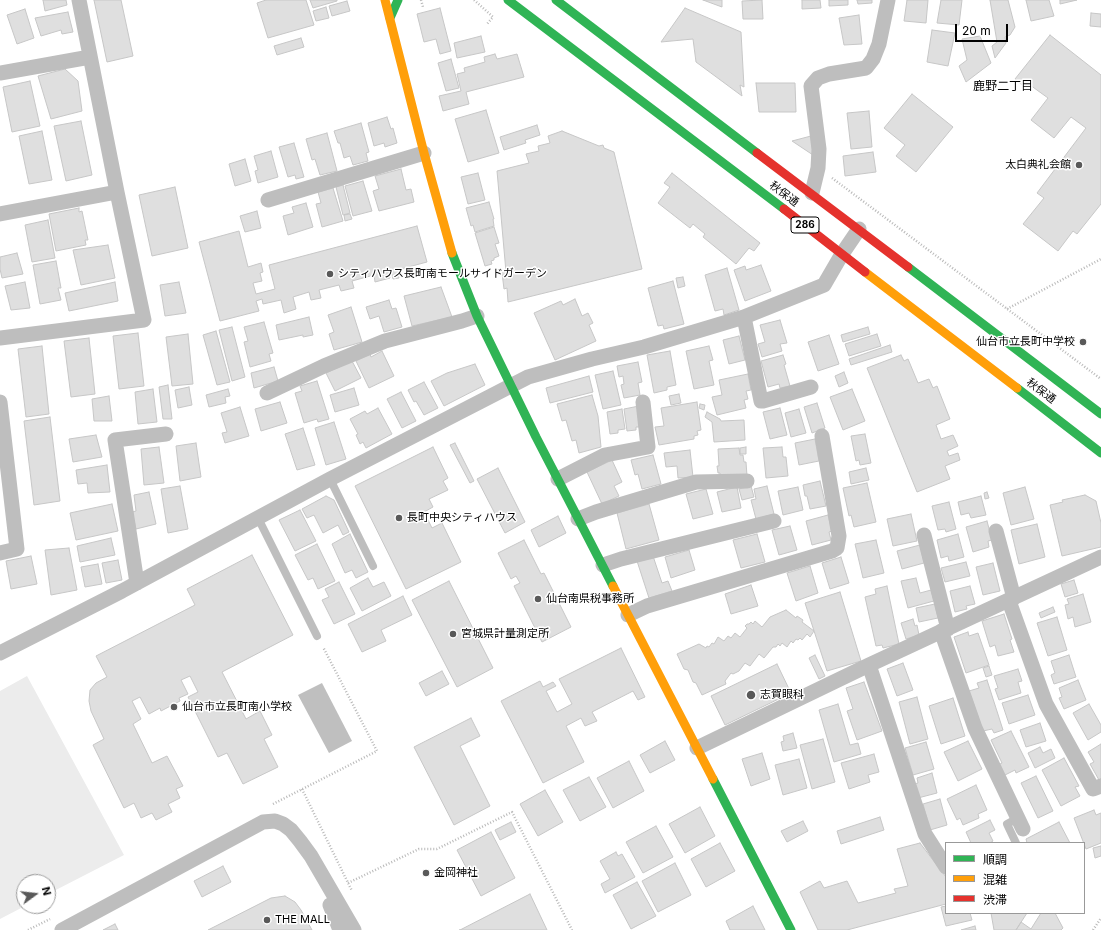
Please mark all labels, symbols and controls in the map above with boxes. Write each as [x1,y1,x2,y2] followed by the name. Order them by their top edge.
[957,16,1010,42] scale bar
[962,23,991,38] text: 20 m
[973,79,1033,93] district label: 鹿野二丁目
[1005,158,1071,172] place label: 太白典礼会館
[1074,160,1084,170] marker: 太白典礼会館
[767,179,801,209] street label: 秋保通
[791,217,819,233] road number: 286
[338,267,547,281] place label: シティハウス長町南モールサイドガーデン
[325,269,335,279] marker: シティハウス長町南モールサイドガーデン
[976,335,1075,349] place label: 仙台市立長町中学校
[1078,337,1088,347] marker: 仙台市立長町中学校
[1024,376,1058,406] street label: 秋保通
[407,511,517,525] place label: 長町中央シティハウス
[394,513,404,523] marker: 長町中央シティハウス
[546,592,634,606] place label: 仙台南県税事務所
[533,594,543,604] marker: 仙台南県税事務所
[461,627,549,641] place label: 宮城県計量測定所
[448,629,458,639] marker: 宮城県計量測定所
[760,688,804,702] place label: 志賀眼科
[745,689,757,701] marker: 志賀眼科
[182,700,292,714] place label: 仙台市立長町南小学校
[169,702,179,712] marker: 仙台市立長町南小学校
[945,842,1085,914] legend
[983,852,1007,867] text: 順調
[434,866,478,880] place label: 金岡神社
[421,868,431,878] marker: 金岡神社
[983,872,1007,887] text: 混雑
[16,874,56,914] north arrow
[39,885,54,897] text: N
[983,892,1007,907] text: 渋滞
[275,913,330,927] place label: THE MALL
[262,915,272,925] marker: THE MALL

